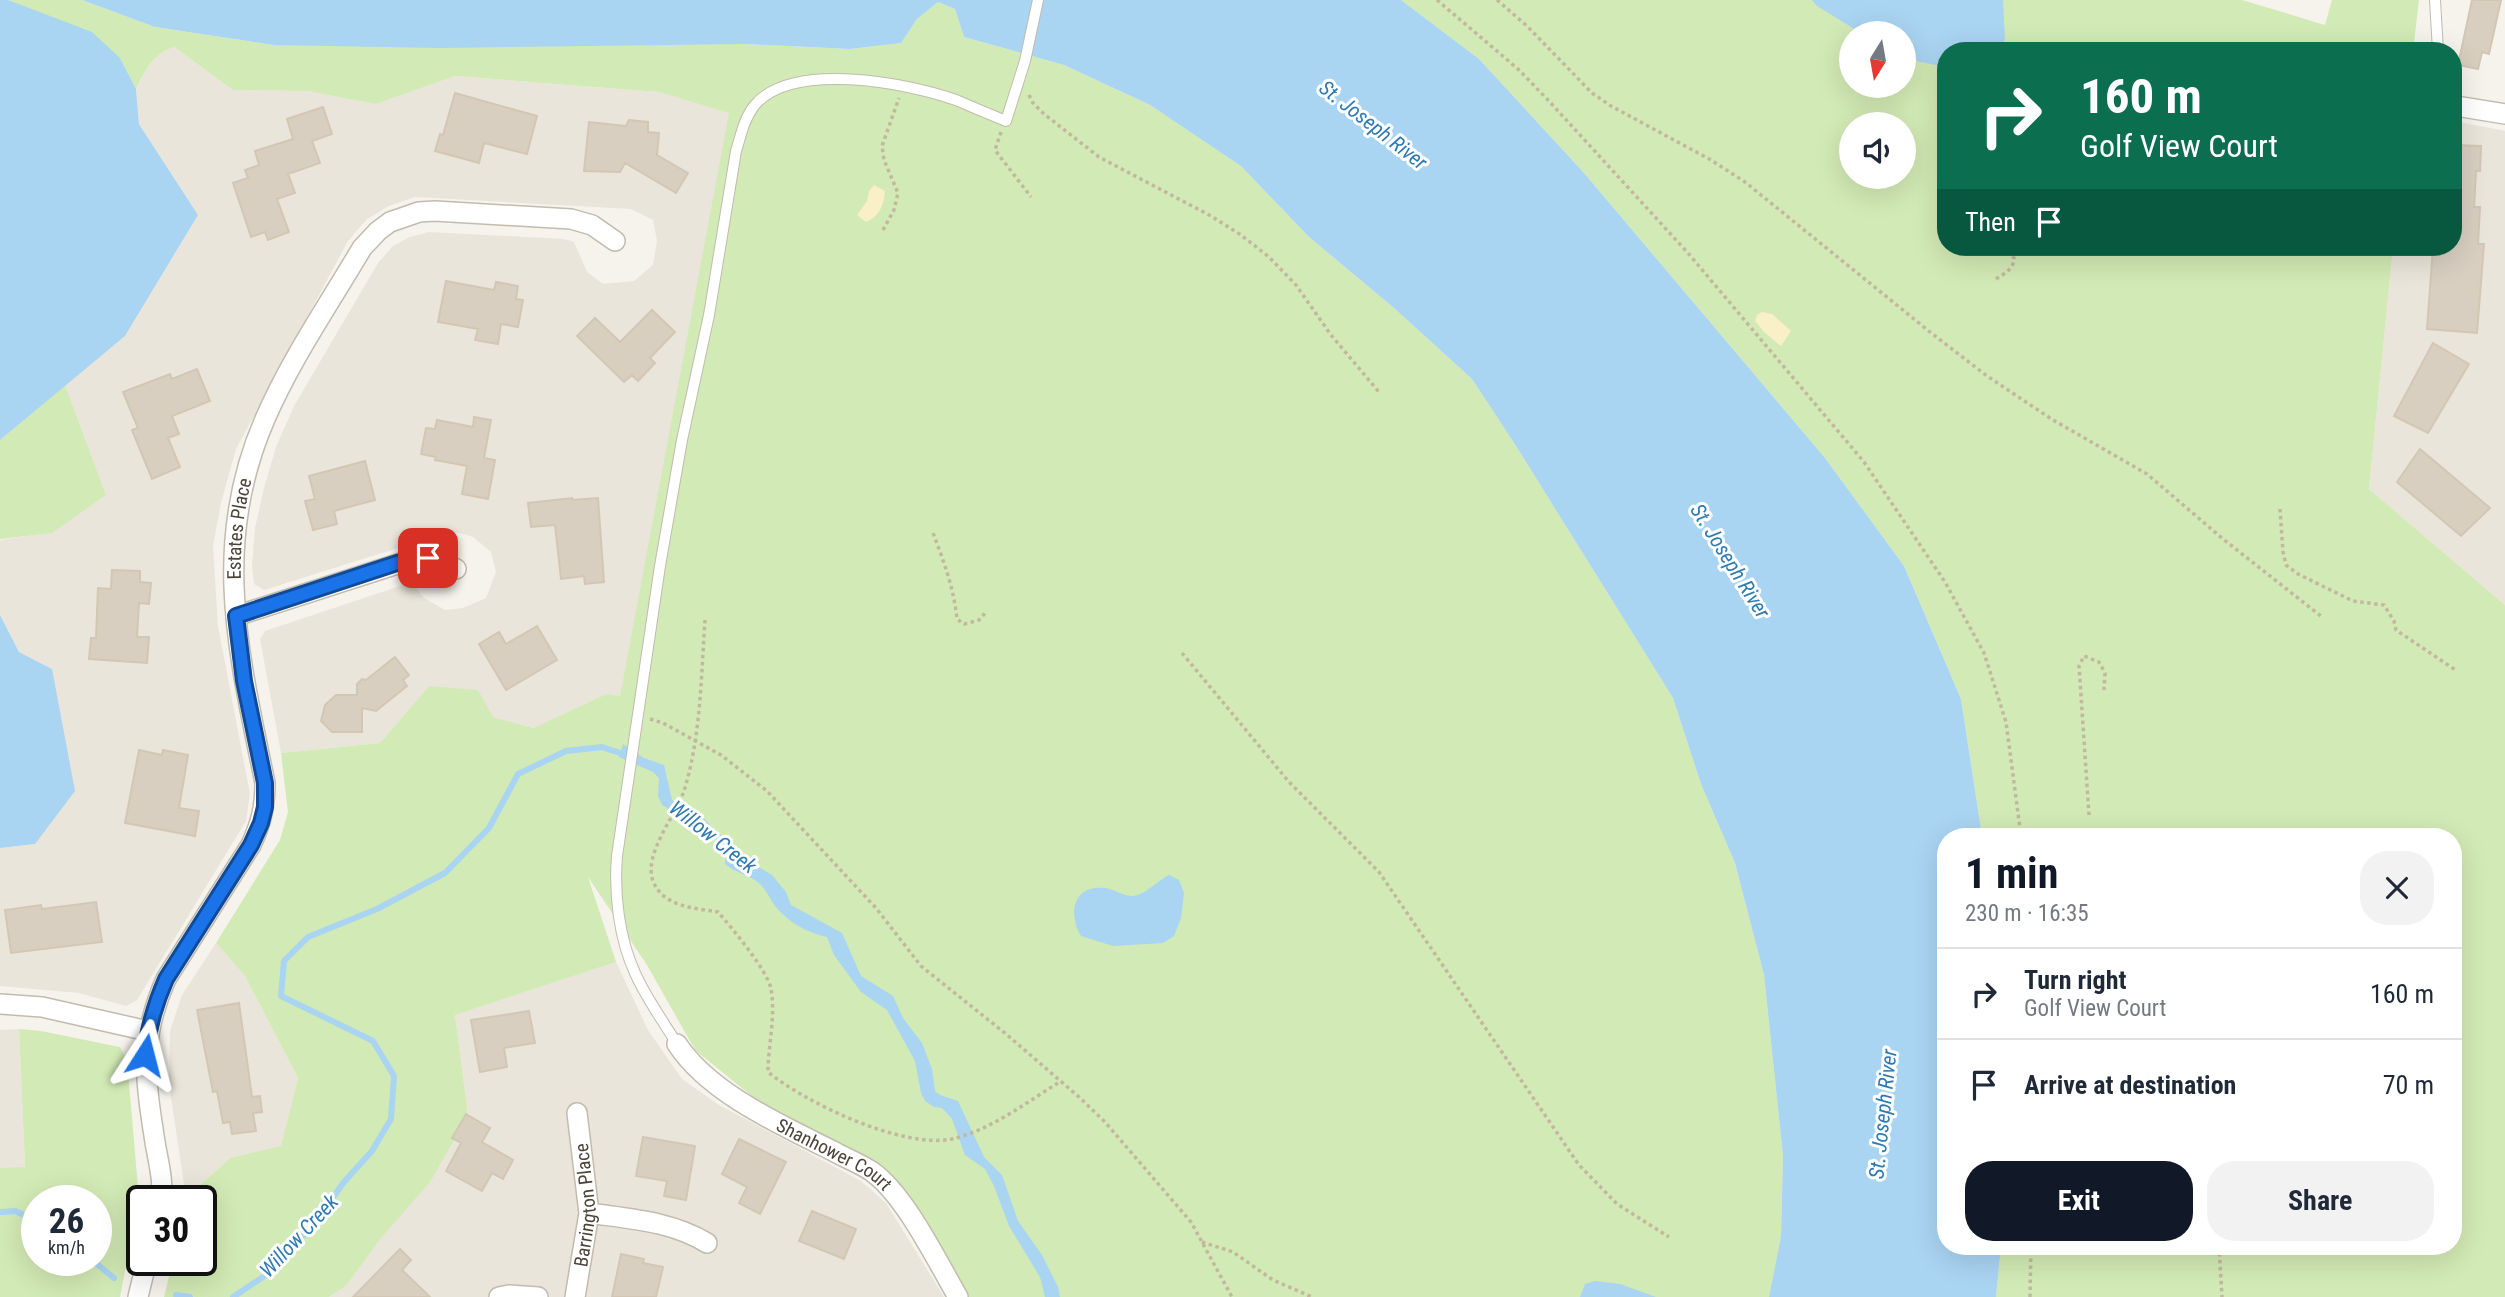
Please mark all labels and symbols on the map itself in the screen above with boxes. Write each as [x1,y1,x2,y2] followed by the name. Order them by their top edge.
[1839,21,1916,98] north arrow
[1314,75,1432,175] water label: St. Joseph River
[223,476,256,580] street label: Estates Place
[1685,499,1775,623] water label: St. Joseph River
[398,528,458,588] pin
[665,796,762,879] water label: Willow Creek
[108,1018,182,1092] position arrow
[1864,1047,1902,1180] water label: St. Joseph River
[772,1114,897,1195] street label: Shanhower Court
[569,1142,601,1269] street label: Barrington Place
[126,1185,217,1276] speed limit sign: 30
[255,1189,344,1282] water label: Willow Creek

